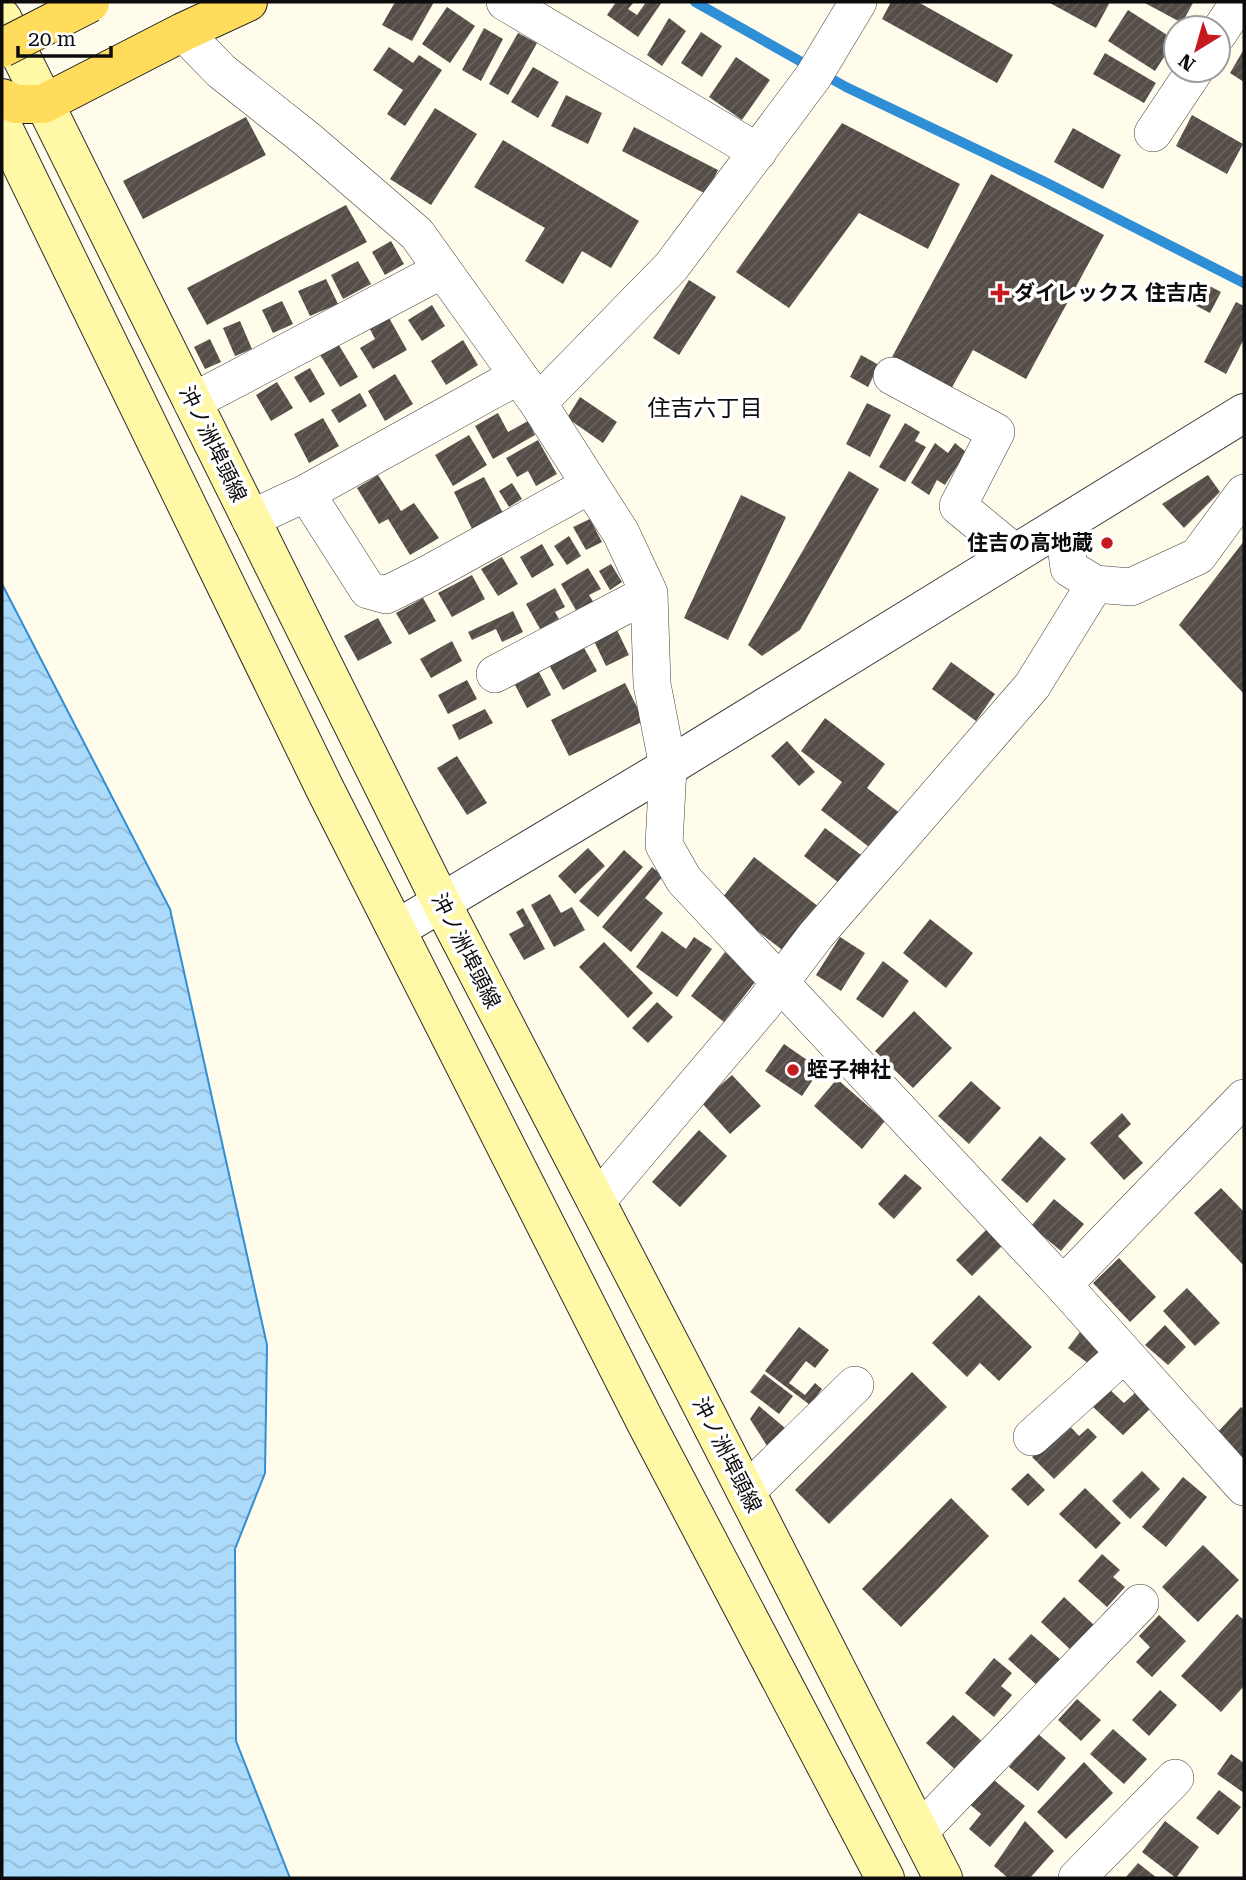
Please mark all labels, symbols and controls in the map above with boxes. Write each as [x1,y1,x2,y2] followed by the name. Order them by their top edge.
[18,14,110,58] scale bar
[1162,14,1232,84] north arrow
[28,27,76,51] text: 20 m
[1174,48,1200,76] text: N
[1014,281,1208,305] place label: ダイレックス 住吉店
[992,285,1008,301] marker: ダイレックス 住吉店
[175,382,251,506] street label: 沖ノ洲埠頭線
[648,395,763,422] district label: 住吉六丁目
[967,531,1093,555] place label: 住吉の高地蔵
[1099,535,1115,551] marker: 住吉の高地蔵
[427,889,505,1013] street label: 沖ノ洲埠頭線
[807,1058,891,1082] place label: 蛭子神社
[785,1062,801,1078] marker: 蛭子神社
[688,1393,766,1517] street label: 沖ノ洲埠頭線

